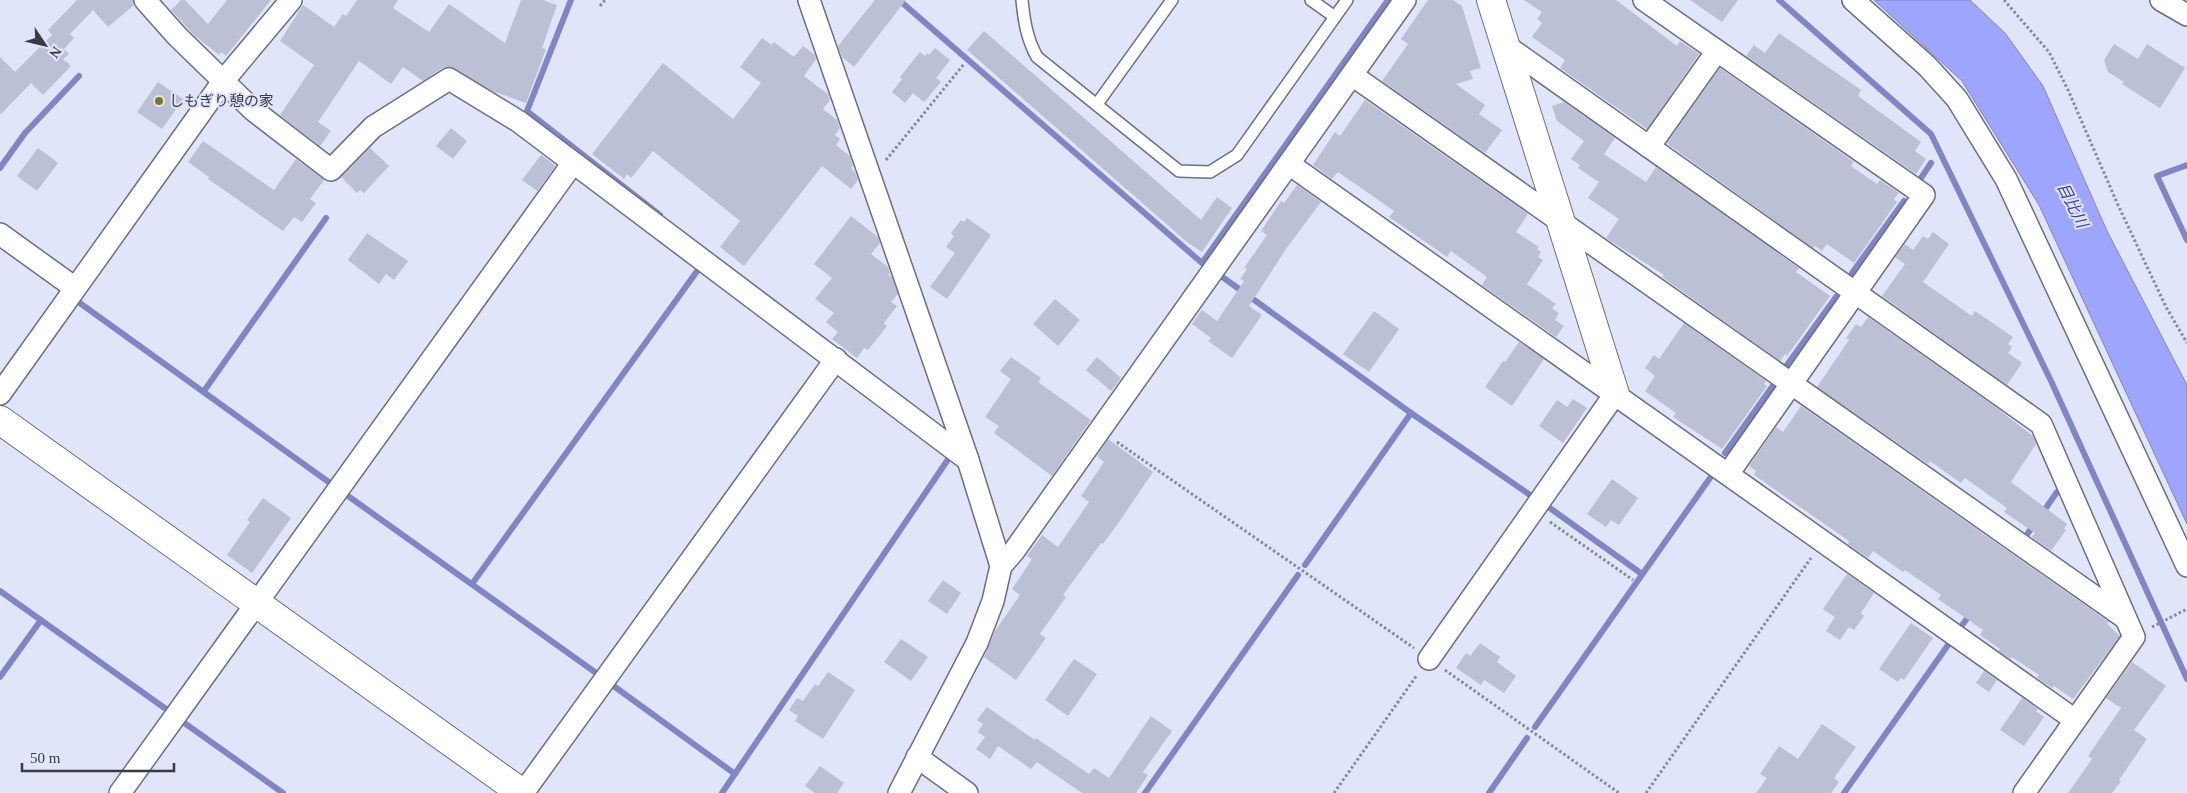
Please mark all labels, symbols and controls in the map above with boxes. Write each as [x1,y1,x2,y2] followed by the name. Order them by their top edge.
[20,20,70,70] north arrow
[46,44,64,61] text: N
[169,92,274,109] place label: しもぎり憩の家
[153,95,165,107] marker: しもぎり憩の家
[2054,180,2092,232] water label: 目比川
[22,740,175,772] scale bar
[30,750,61,766] text: 50 m

